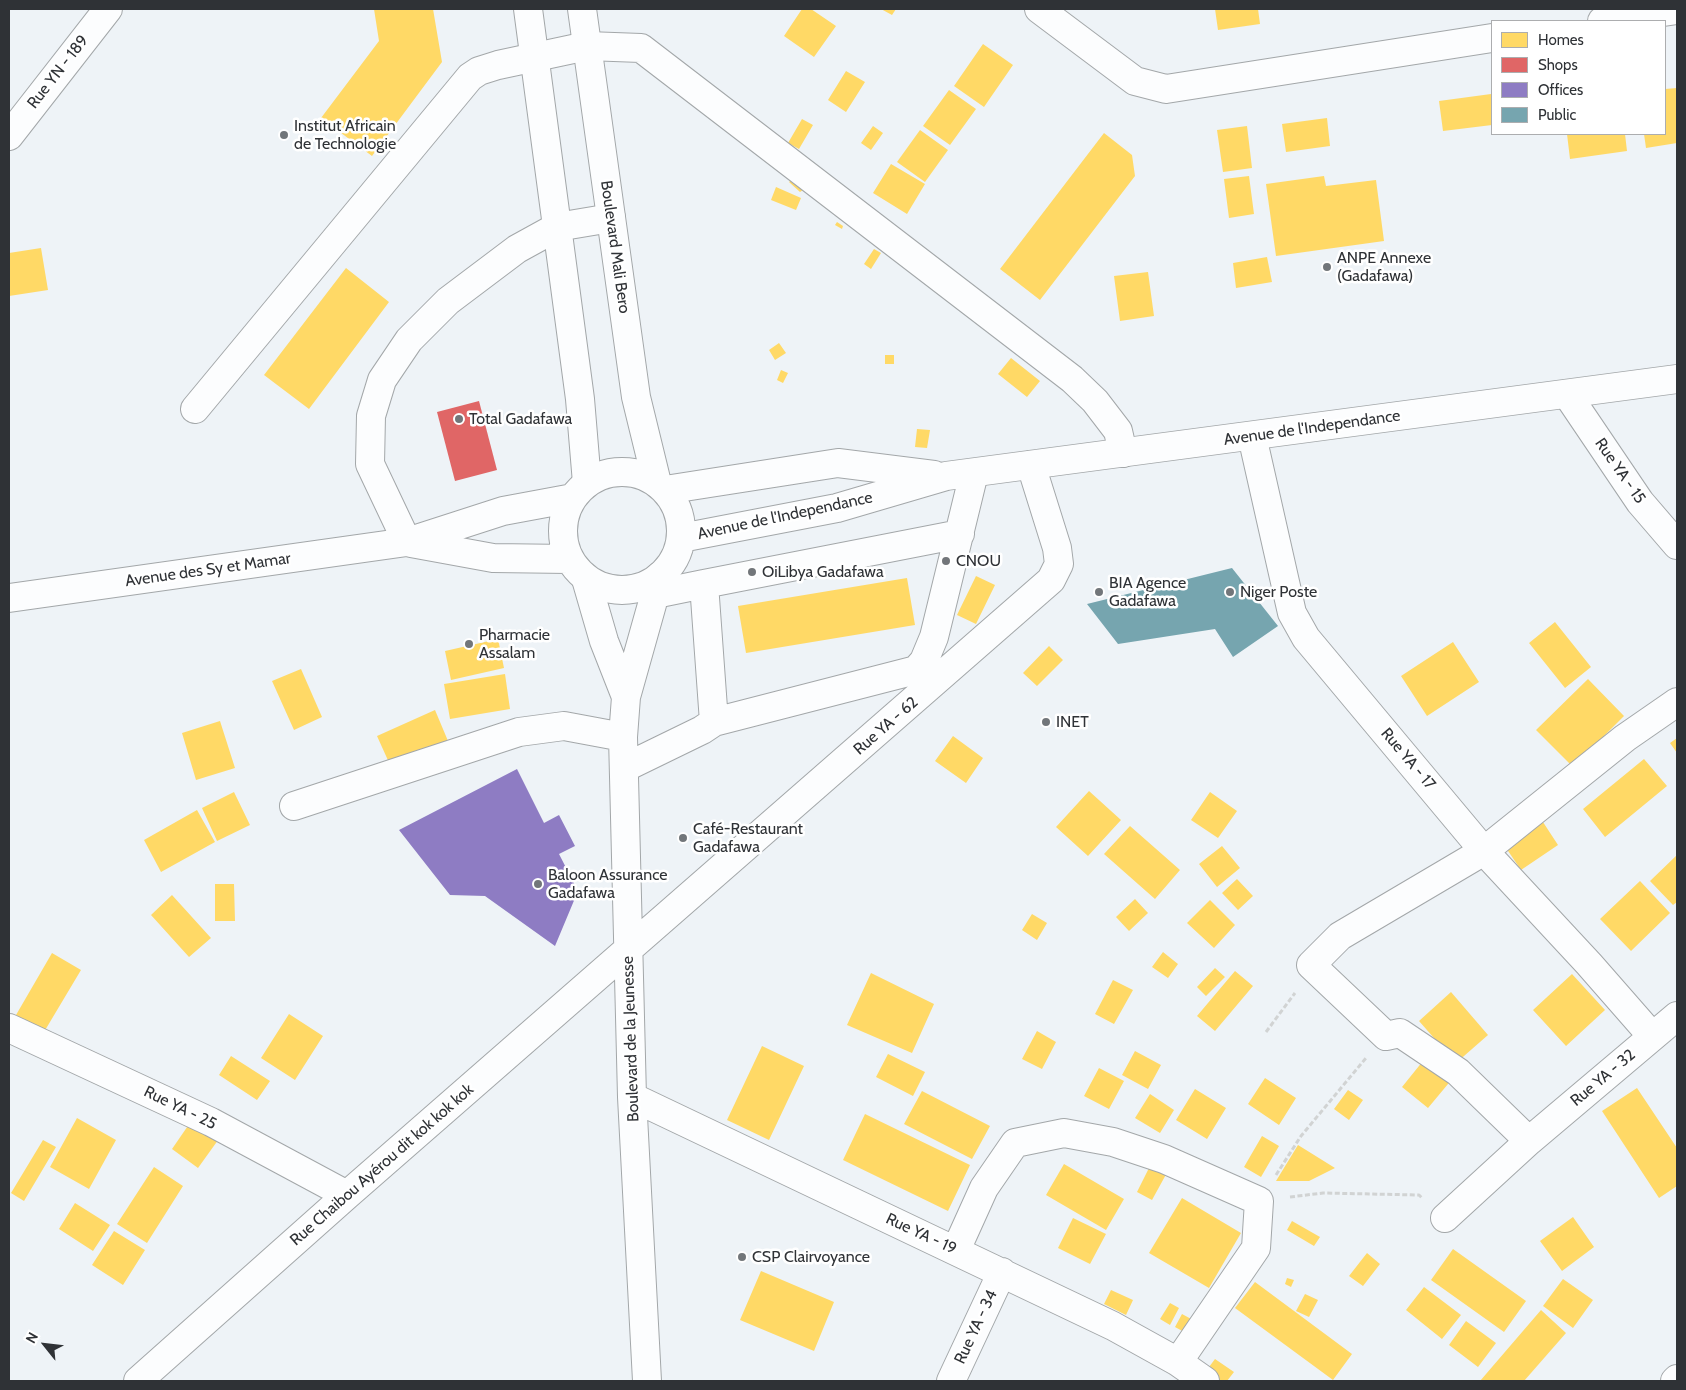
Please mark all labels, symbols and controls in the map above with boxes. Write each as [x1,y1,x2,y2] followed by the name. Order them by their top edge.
[1491,20,1666,135] legend
[23,31,93,113] street label: Rue YN - 189
[1538,31,1584,49] text: Homes
[1538,56,1578,74] text: Shops
[1538,81,1583,99] text: Offices
[1538,106,1576,124] text: Public
[294,116,396,154] place label: Institut Africain de Technologie
[278,129,290,141] marker: Institut Africain de Technologie
[596,179,634,315] street label: Boulevard Mali Bero
[1337,248,1431,286] place label: ANPE Annexe (Gadafawa)
[1321,261,1333,273] marker: ANPE Annexe (Gadafawa)
[1222,406,1402,450] street label: Avenue de l'Independance
[469,409,572,429] place label: Total Gadafawa
[453,413,465,425] marker: Total Gadafawa
[1591,435,1649,507] street label: Rue YA - 15
[696,488,874,544] street label: Avenue de l'Independance
[124,549,292,591] street label: Avenue des Sy et Mamar
[956,551,1001,571] place label: CNOU
[940,555,952,567] marker: CNOU
[762,562,884,582] place label: OiLibya Gadafawa
[746,566,758,578] marker: OiLibya Gadafawa
[1109,573,1186,611] place label: BIA Agence Gadafawa
[1240,582,1317,602] place label: Niger Poste
[1093,586,1105,598] marker: BIA Agence Gadafawa
[1224,586,1236,598] marker: Niger Poste
[479,625,550,663] place label: Pharmacie Assalam
[463,638,475,650] marker: Pharmacie Assalam
[850,693,922,759] street label: Rue YA - 62
[1056,712,1089,732] place label: INET
[1040,716,1052,728] marker: INET
[1377,724,1439,794] street label: Rue YA - 17
[693,819,803,857] place label: Café-Restaurant Gadafawa
[677,832,689,844] marker: Café-Restaurant Gadafawa
[548,865,667,903] place label: Baloon Assurance Gadafawa
[532,878,544,890] marker: Baloon Assurance Gadafawa
[619,956,643,1122] street label: Boulevard de la Jeunesse
[1567,1045,1639,1111] street label: Rue YA - 32
[286,1080,478,1250] street label: Rue Chaibou Ayérou dit kok kok kok
[140,1082,220,1134] street label: Rue YA - 25
[883,1209,959,1259] street label: Rue YA - 19
[752,1247,870,1267] place label: CSP Clairvoyance
[736,1251,748,1263] marker: CSP Clairvoyance
[951,1287,1001,1367] street label: Rue YA - 34
[20,1320,70,1370] north arrow
[22,1329,42,1346] text: N

